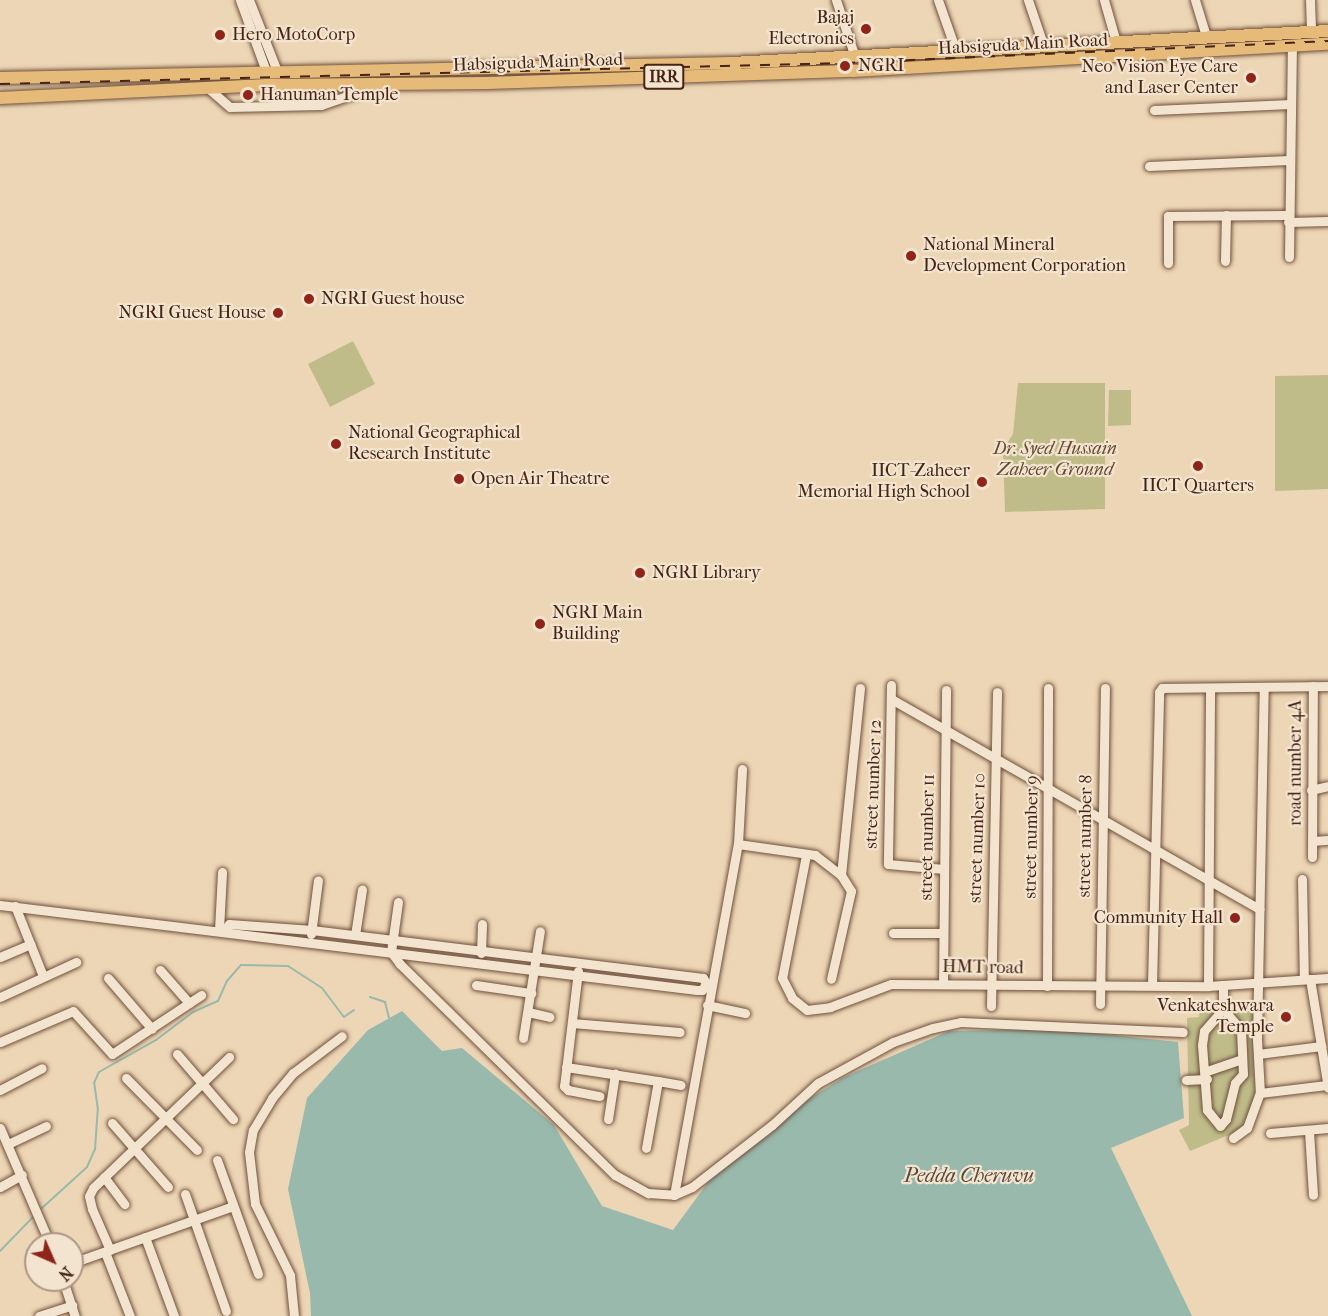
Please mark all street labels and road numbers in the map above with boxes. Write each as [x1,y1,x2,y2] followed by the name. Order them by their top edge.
[937,30,1109,60] street label: Habsiguda Main Road
[452,49,624,77] street label: Habsiguda Main Road
[643,64,685,90] road number: IRR
[1285,700,1307,826] street label: road number 4A
[861,719,887,849] street label: street number 12
[916,773,940,901] street label: street number 11
[965,773,991,903] street label: street number 10
[1074,774,1098,898] street label: street number 8
[1020,775,1044,899] street label: street number 9
[942,956,1024,980] street label: HMT road

